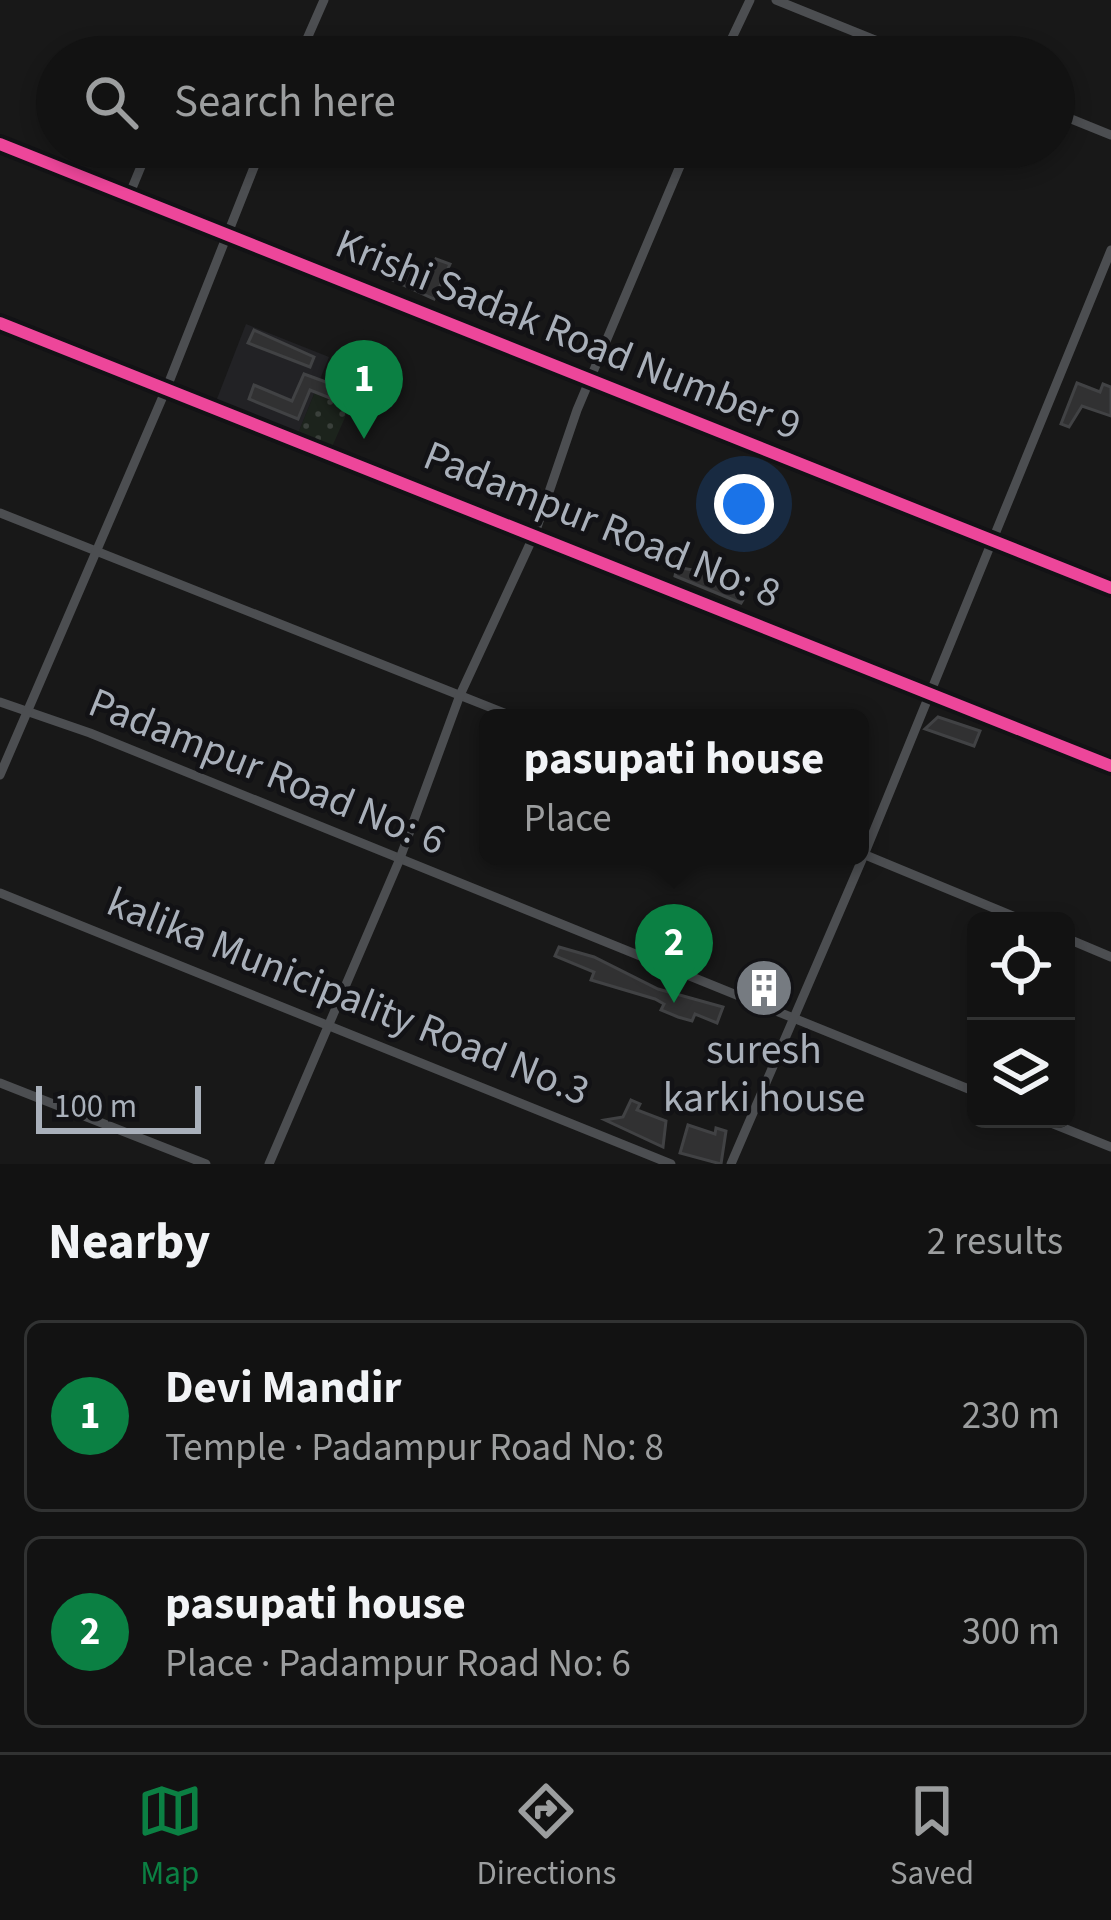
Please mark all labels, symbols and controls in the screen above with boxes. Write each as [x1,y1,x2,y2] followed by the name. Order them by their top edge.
[36,36,1075,168] search box
[78,69,144,135] icon: search
[174,70,396,134] text: Search here
[326,214,810,456] street label: Krishi Sadak Road Number 9
[325,340,403,439] pin: 1
[415,426,789,624] street label: Padampur Road No: 8
[714,474,774,534] your location
[80,673,454,871] street label: Padampur Road No: 6
[479,709,869,865] popup
[524,727,824,791] text: pasupati house
[524,791,612,847] text: Place
[98,873,598,1121] street label: kalika Municipality Road No.3
[635,904,713,1003] pin: 2
[967,912,1075,1128] map controls
[967,912,1075,1020] button: locate
[733,957,795,1019] building icon: suresh karki house
[663,1020,865,1128] place label: suresh karki house
[967,1020,1075,1128] button: layers
[36,1080,201,1133] scale bar
[54,1083,137,1130] text: 100 m
[48,1206,210,1278] text: Nearby
[927,1214,1063,1270] text: 2 results
[165,1356,401,1420] text: Devi Mandir
[80,1388,100,1444] text: 1
[962,1388,1060,1444] text: 230 m
[165,1420,664,1476] text: Temple · Padampur Road No: 8
[165,1572,466,1636] text: pasupati house
[80,1604,100,1660] text: 2
[962,1604,1060,1660] text: 300 m
[165,1636,631,1692] text: Place · Padampur Road No: 6
[137,1778,203,1897] tab: Map
[477,1778,616,1897] tab: Directions
[890,1778,974,1897] tab: Saved

